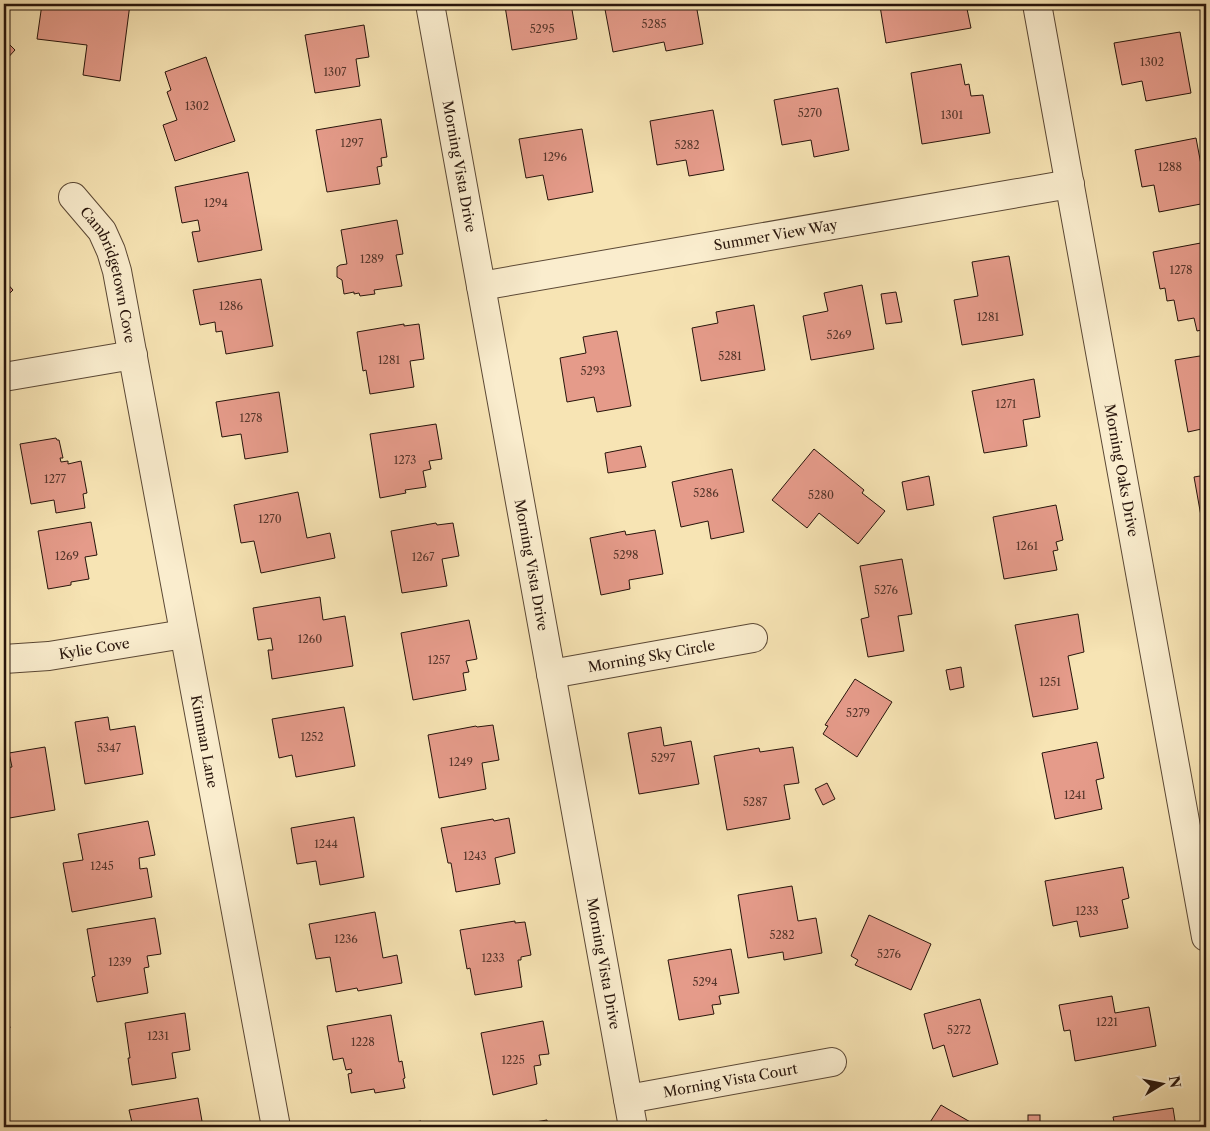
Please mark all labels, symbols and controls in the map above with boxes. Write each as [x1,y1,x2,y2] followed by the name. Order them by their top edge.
[642,17,666,31] house number: 5285
[530,22,554,36] house number: 5295
[1140,55,1164,69] house number: 1302
[323,65,347,79] house number: 1307
[185,99,209,113] house number: 1302
[439,99,480,234] street label: Morning Vista Drive
[798,106,822,120] house number: 5270
[941,108,964,122] house number: 1301
[341,136,364,150] house number: 1297
[674,138,700,152] house number: 5282
[543,150,567,164] house number: 1296
[1158,160,1182,174] house number: 1288
[204,196,228,210] house number: 1294
[76,203,139,344] street label: Cambridgetown Cove
[712,215,839,255] street label: Summer View Way
[360,252,384,266] house number: 1289
[1170,263,1192,277] house number: 1278
[219,299,244,313] house number: 1286
[977,310,999,324] house number: 1281
[826,328,852,342] house number: 5269
[718,349,742,363] house number: 5281
[378,353,400,367] house number: 1281
[581,364,605,378] house number: 5293
[996,397,1017,411] house number: 1271
[1101,403,1142,538] street label: Morning Oaks Drive
[240,411,262,425] house number: 1278
[394,453,416,467] house number: 1273
[44,472,66,486] house number: 1277
[693,486,719,500] house number: 5286
[808,488,834,502] house number: 5280
[511,498,552,632] street label: Morning Vista Drive
[258,512,282,526] house number: 1270
[1016,539,1038,553] house number: 1261
[613,548,639,562] house number: 5298
[55,549,79,563] house number: 1269
[412,550,435,564] house number: 1267
[874,583,899,597] house number: 5276
[298,632,322,646] house number: 1260
[58,634,131,663] street label: Kylie Cove
[586,636,717,676] street label: Morning Sky Circle
[428,653,451,667] house number: 1257
[1039,675,1061,689] house number: 1251
[187,693,222,790] street label: Kimman Lane
[846,706,870,720] house number: 5279
[300,730,324,744] house number: 1252
[97,741,121,755] house number: 5347
[651,751,676,765] house number: 5297
[449,755,473,769] house number: 1249
[1064,788,1086,802] house number: 1241
[743,795,768,809] house number: 5287
[314,837,338,851] house number: 1244
[463,849,487,863] house number: 1243
[90,859,114,873] house number: 1245
[583,896,624,1031] street label: Morning Vista Drive
[1075,904,1099,918] house number: 1233
[769,928,795,942] house number: 5282
[334,932,358,946] house number: 1236
[877,947,902,961] house number: 5276
[481,951,505,965] house number: 1233
[108,955,132,969] house number: 1239
[692,975,718,989] house number: 5294
[1096,1015,1118,1029] house number: 1221
[947,1023,971,1037] house number: 5272
[147,1029,169,1043] house number: 1231
[351,1035,375,1049] house number: 1228
[501,1053,525,1067] house number: 1225
[1138,1058,1188,1108] north arrow
[662,1059,799,1101] street label: Morning Vista Court
[1165,1074,1185,1089] text: N

